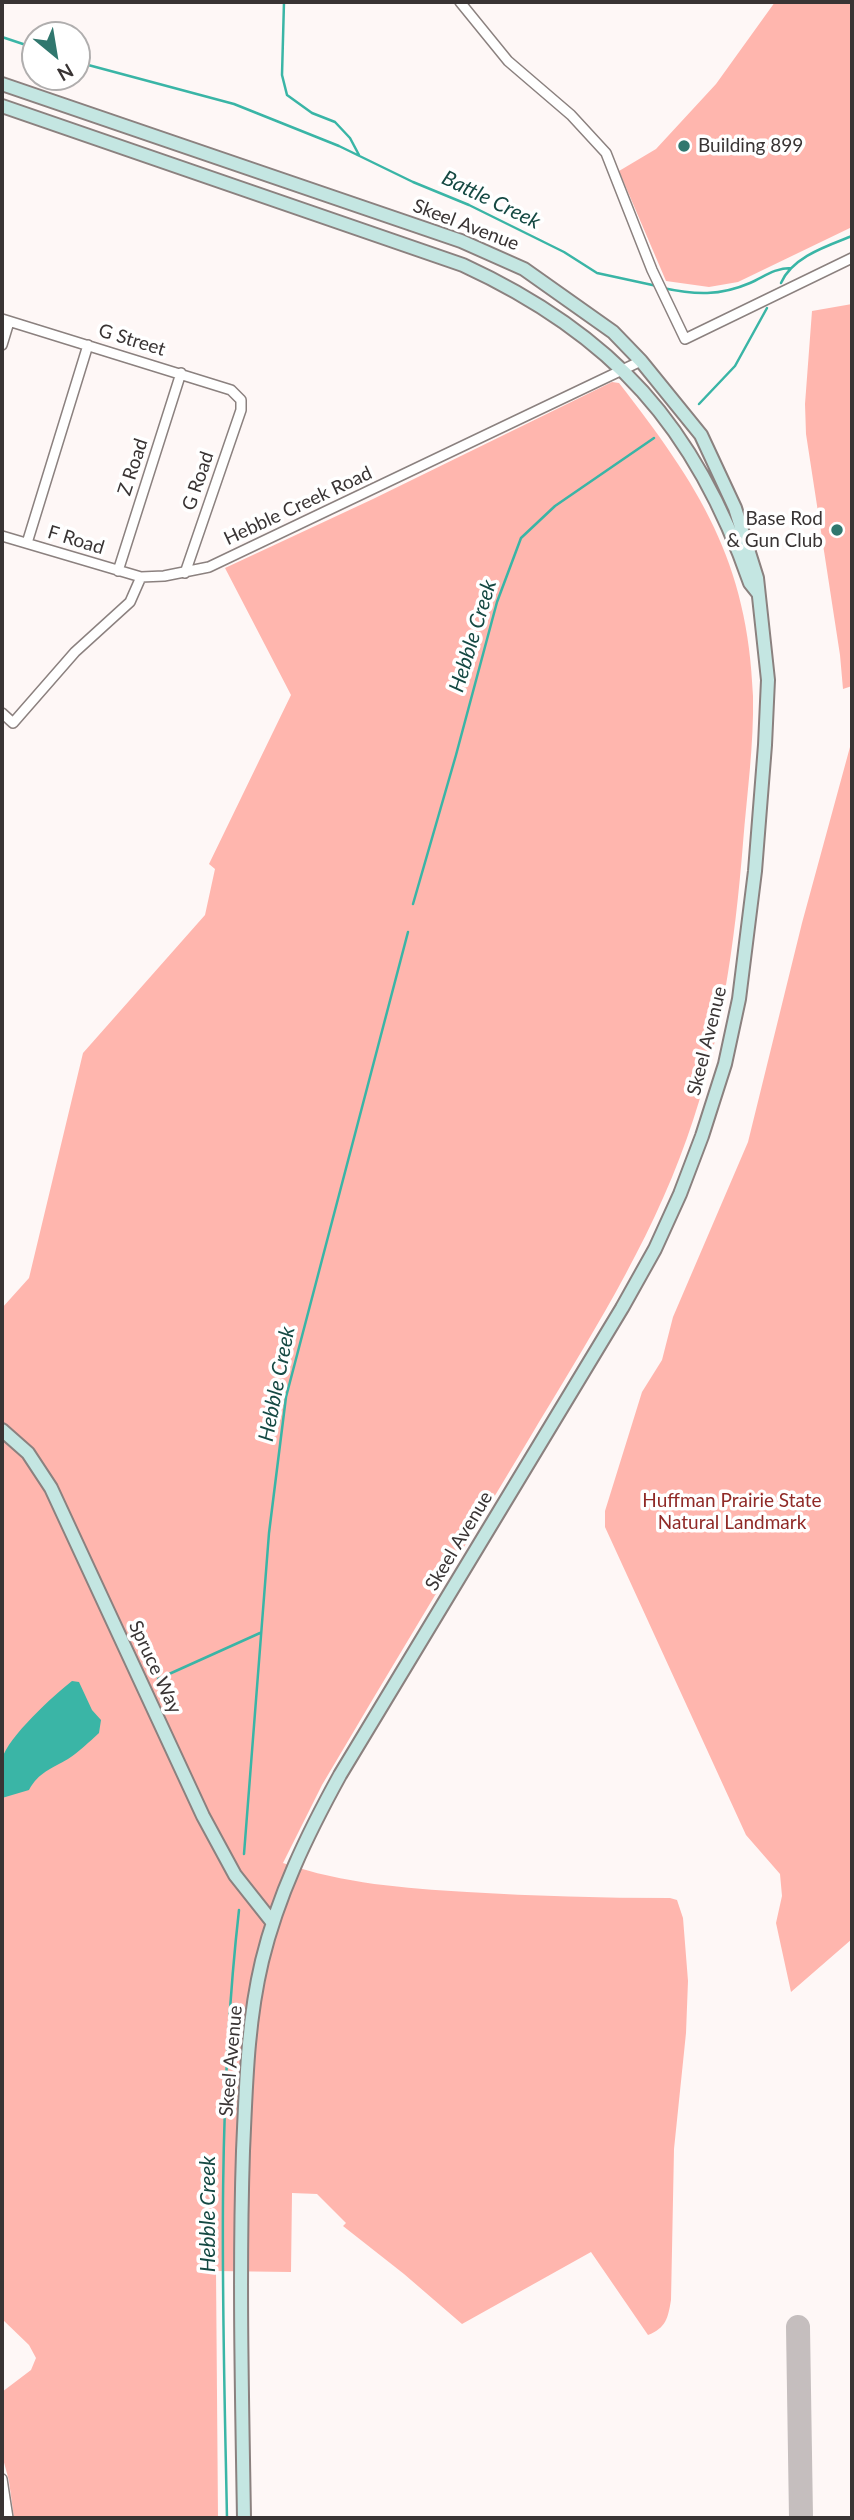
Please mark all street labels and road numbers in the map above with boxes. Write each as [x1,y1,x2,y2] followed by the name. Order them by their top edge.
[410,194,522,256] street label: Skeel Avenue
[96,319,168,361] street label: G Street
[113,436,153,498] street label: Z Road
[177,449,219,513] street label: G Road
[220,462,376,550] street label: Hebble Creek Road
[45,521,107,559] street label: F Road
[682,984,732,1098] street label: Skeel Avenue
[420,1487,498,1595] street label: Skeel Avenue
[124,1617,186,1717] street label: Spruce Way
[215,2004,247,2118] street label: Skeel Avenue

